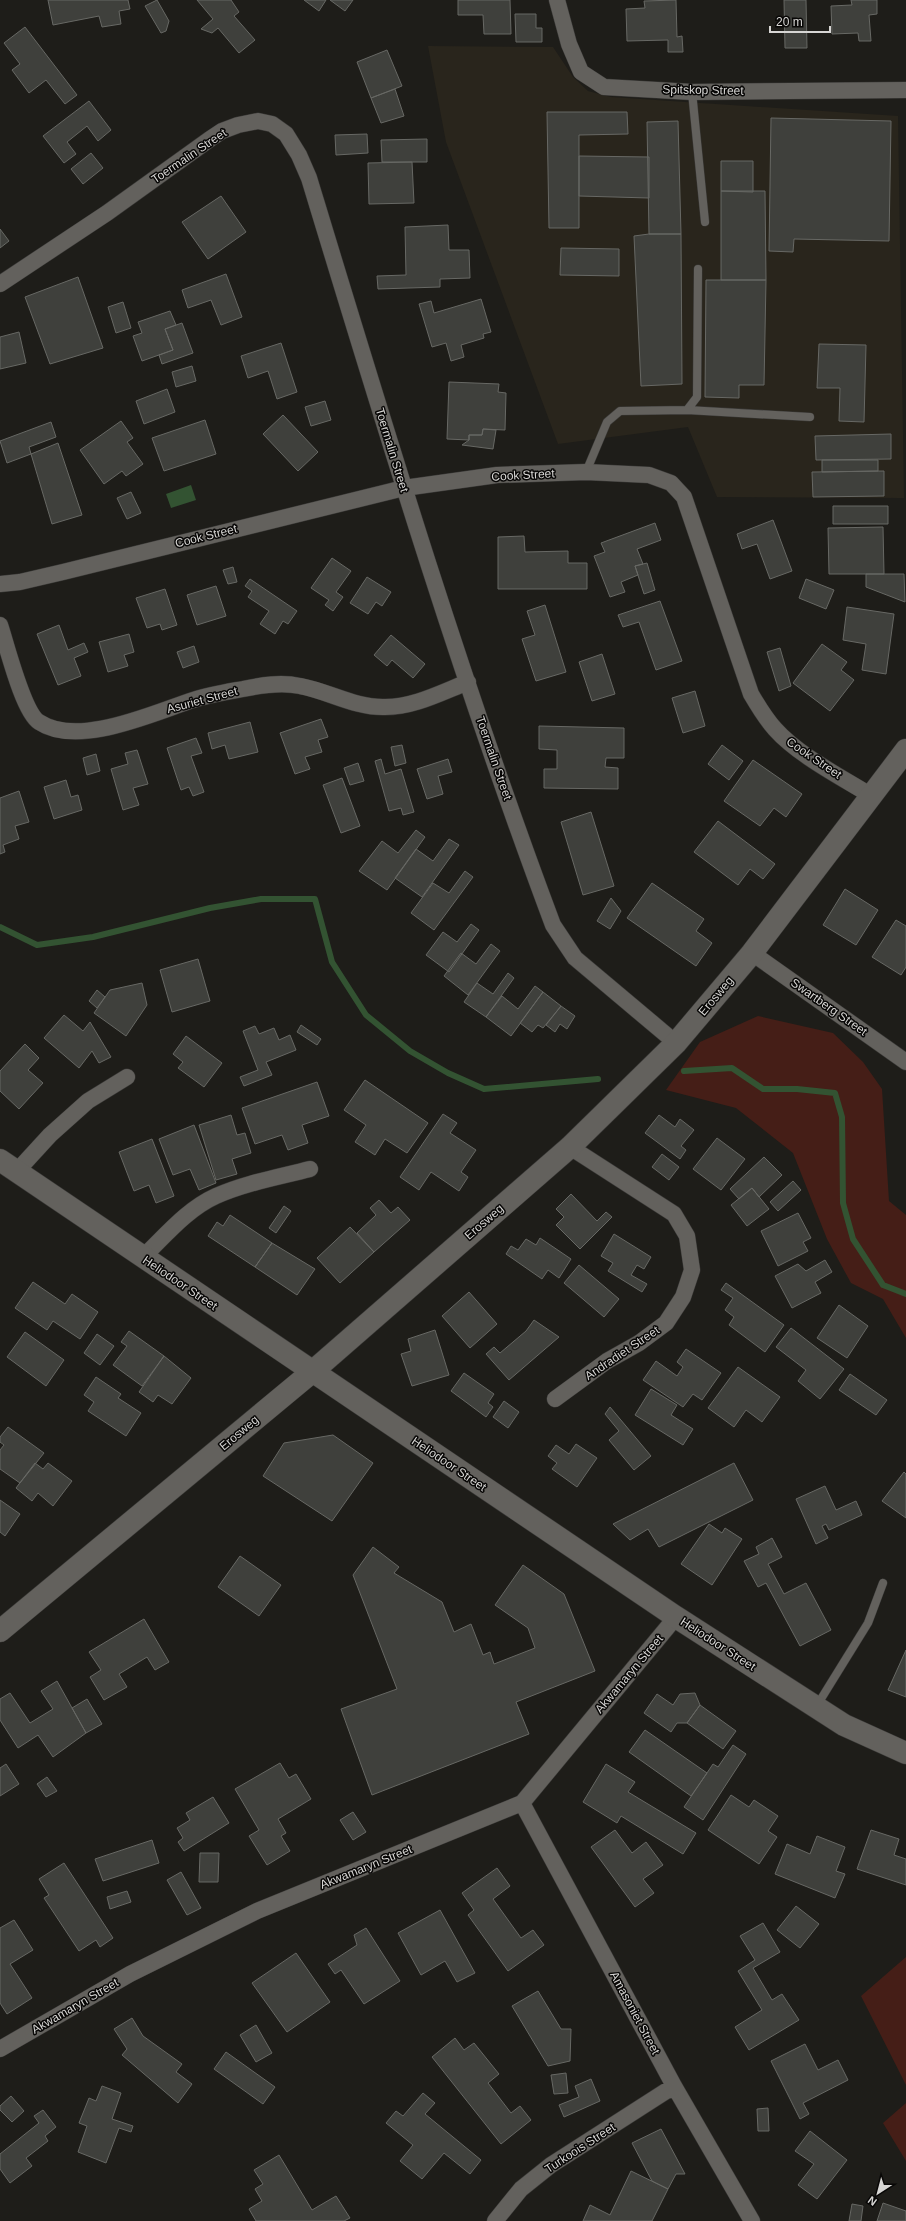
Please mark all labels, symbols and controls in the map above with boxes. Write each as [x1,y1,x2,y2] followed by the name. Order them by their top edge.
[770,8,830,34] scale bar
[776,15,803,29] text: 20 m
[662,82,744,98] street label: Spitskop Street
[149,125,230,186] street label: Toermalin Street
[373,406,412,494] street label: Toermalin Street
[491,466,556,484] street label: Cook Street
[174,521,239,550] street label: Cook Street
[165,684,240,716] street label: Asuriet Street
[473,714,515,802] street label: Toermalin Street
[784,734,845,782] street label: Cook Street
[696,974,736,1018] street label: Erosweg
[788,975,870,1039] street label: Swartberg Street
[462,1201,506,1243] street label: Erosweg
[140,1253,220,1313] street label: Heliodoor Street
[582,1323,662,1383] street label: Andradiet Street
[217,1413,261,1453] street label: Erosweg
[409,1434,489,1494] street label: Heliodoor Street
[678,1615,759,1674] street label: Heliodoor Street
[592,1631,666,1716] street label: Akwamaryn Street
[318,1842,415,1892] street label: Akwamaryn Street
[607,1969,663,2058] street label: Amasoniet Street
[29,1975,122,2037] street label: Akwamaryn Street
[542,2120,618,2176] street label: Turkoois Street
[858,2173,898,2213] north arrow
[865,2194,879,2208] text: N

